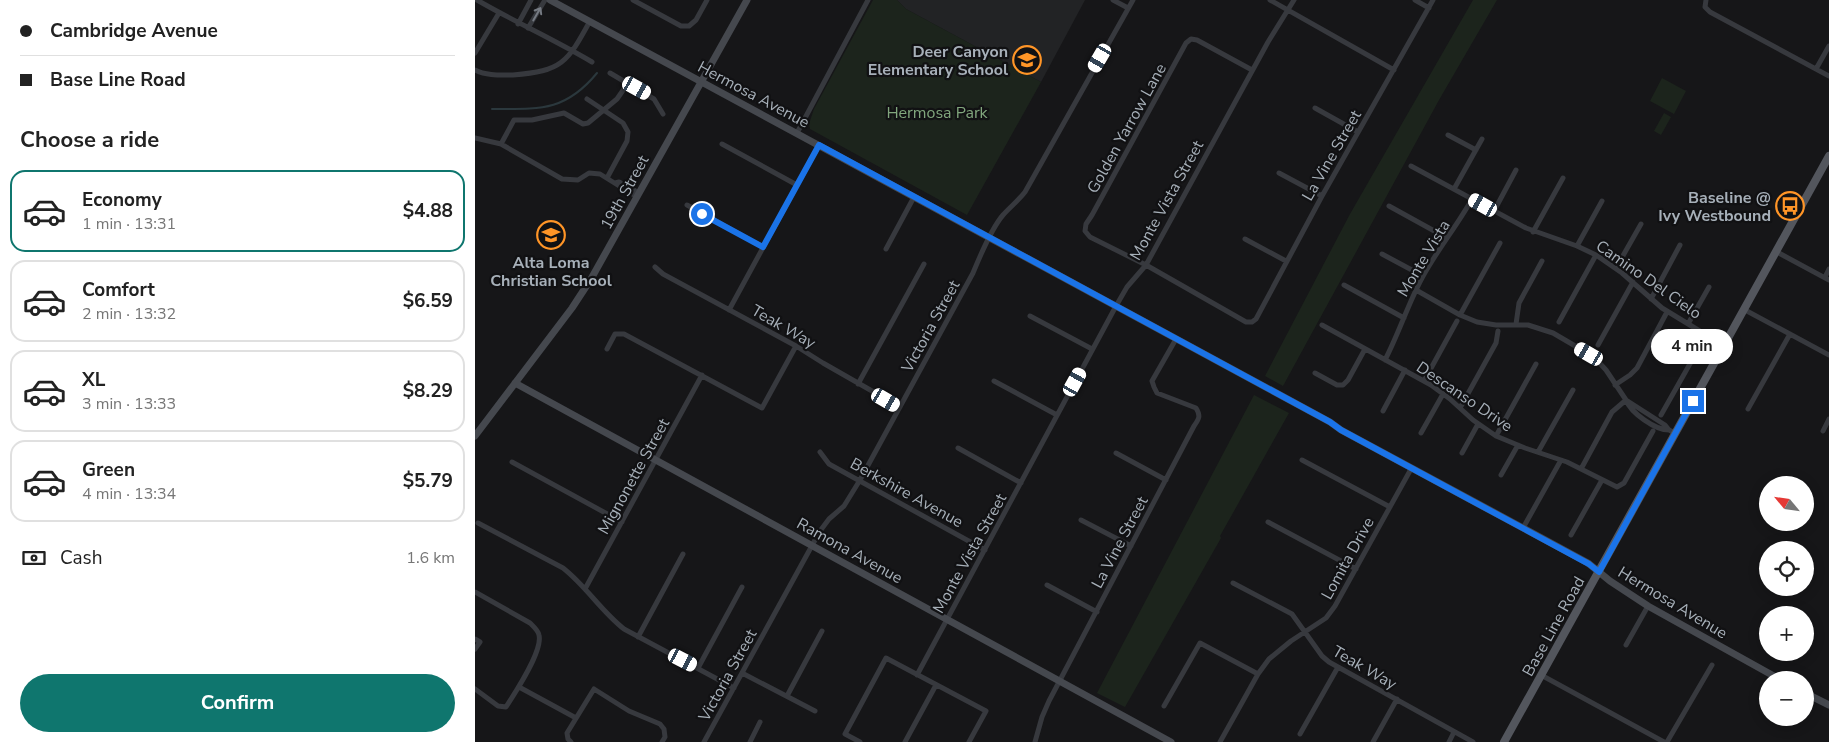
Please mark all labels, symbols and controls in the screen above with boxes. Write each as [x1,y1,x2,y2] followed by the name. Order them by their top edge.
[532,8,542,22] one-way arrow
[50,18,218,44] text: Cambridge Avenue
[868,41,1008,81] place label: Deer Canyon Elementary School
[1086,41,1113,75] car
[1012,45,1042,75] school or university icon: Deer Canyon Elementary School
[694,56,813,134] street label: Hermosa Avenue
[1082,60,1172,197] street label: Golden Yarrow Lane
[50,67,186,93] text: Base Line Road
[620,74,653,102] car
[886,102,989,124] park label: Hermosa Park
[1297,106,1367,205] street label: La Vine Street
[20,125,159,155] text: Choose a ride
[1125,136,1209,264] street label: Monte Vista Street
[595,151,654,234] street label: 19th Street
[82,187,162,213] text: Economy
[1658,187,1771,227] place label: Baseline @ Ivy Westbound
[22,189,67,234] icon: car
[1466,191,1499,219] car
[1775,191,1805,221] bus stop icon: Baseline @ Ivy Westbound
[403,198,453,224] text: $4.88
[691,203,713,225] route start
[82,213,176,235] text: 1 min · 13:31
[1392,216,1455,301] street label: Monte Vista
[536,220,566,250] school or university icon: Alta Loma Christian School
[1591,235,1706,325] street label: Camino Del Cielo
[490,252,612,292] place label: Alta Loma Christian School
[896,276,965,377] street label: Victoria Street
[82,277,155,303] text: Comfort
[22,279,67,324] icon: car
[403,288,453,314] text: $6.59
[747,300,820,354] street label: Teak Way
[82,303,176,325] text: 2 min · 13:32
[1652,328,1734,364] callout: 4 min
[1671,335,1713,357] text: 4 min
[1572,340,1605,368] car
[1412,356,1517,437] street label: Descanso Drive
[1061,365,1088,399] car
[82,367,105,393] text: XL
[22,369,67,414] icon: car
[403,378,453,404] text: $8.29
[869,386,902,414] car
[1682,390,1704,412] route end
[82,393,176,415] text: 3 min · 13:33
[593,414,675,538] street label: Mignonette Street
[846,453,967,533] street label: Berkshire Avenue
[82,457,135,483] text: Green
[22,459,67,504] icon: car
[403,468,453,494] text: $5.79
[1759,476,1814,531] north arrow
[1759,476,1814,726] map controls
[82,483,176,505] text: 4 min · 13:34
[928,489,1012,617] street label: Monte Vista Street
[1086,492,1154,592] street label: La Vine Street
[793,513,906,589] street label: Ramona Avenue
[1316,513,1380,604] street label: Lomita Drive
[1759,541,1814,596] button: locate
[20,544,48,572] icon: cash
[60,545,102,571] text: Cash
[406,547,455,569] text: 1.6 km
[1614,562,1731,644] street label: Hermosa Avenue
[1517,573,1590,680] street label: Base Line Road
[1759,606,1814,661] button: +
[693,625,762,726] street label: Victoria Street
[1328,641,1401,695] street label: Teak Way
[666,647,699,673] car
[1759,671,1814,726] button: −
[20,674,455,732] button: Confirm

